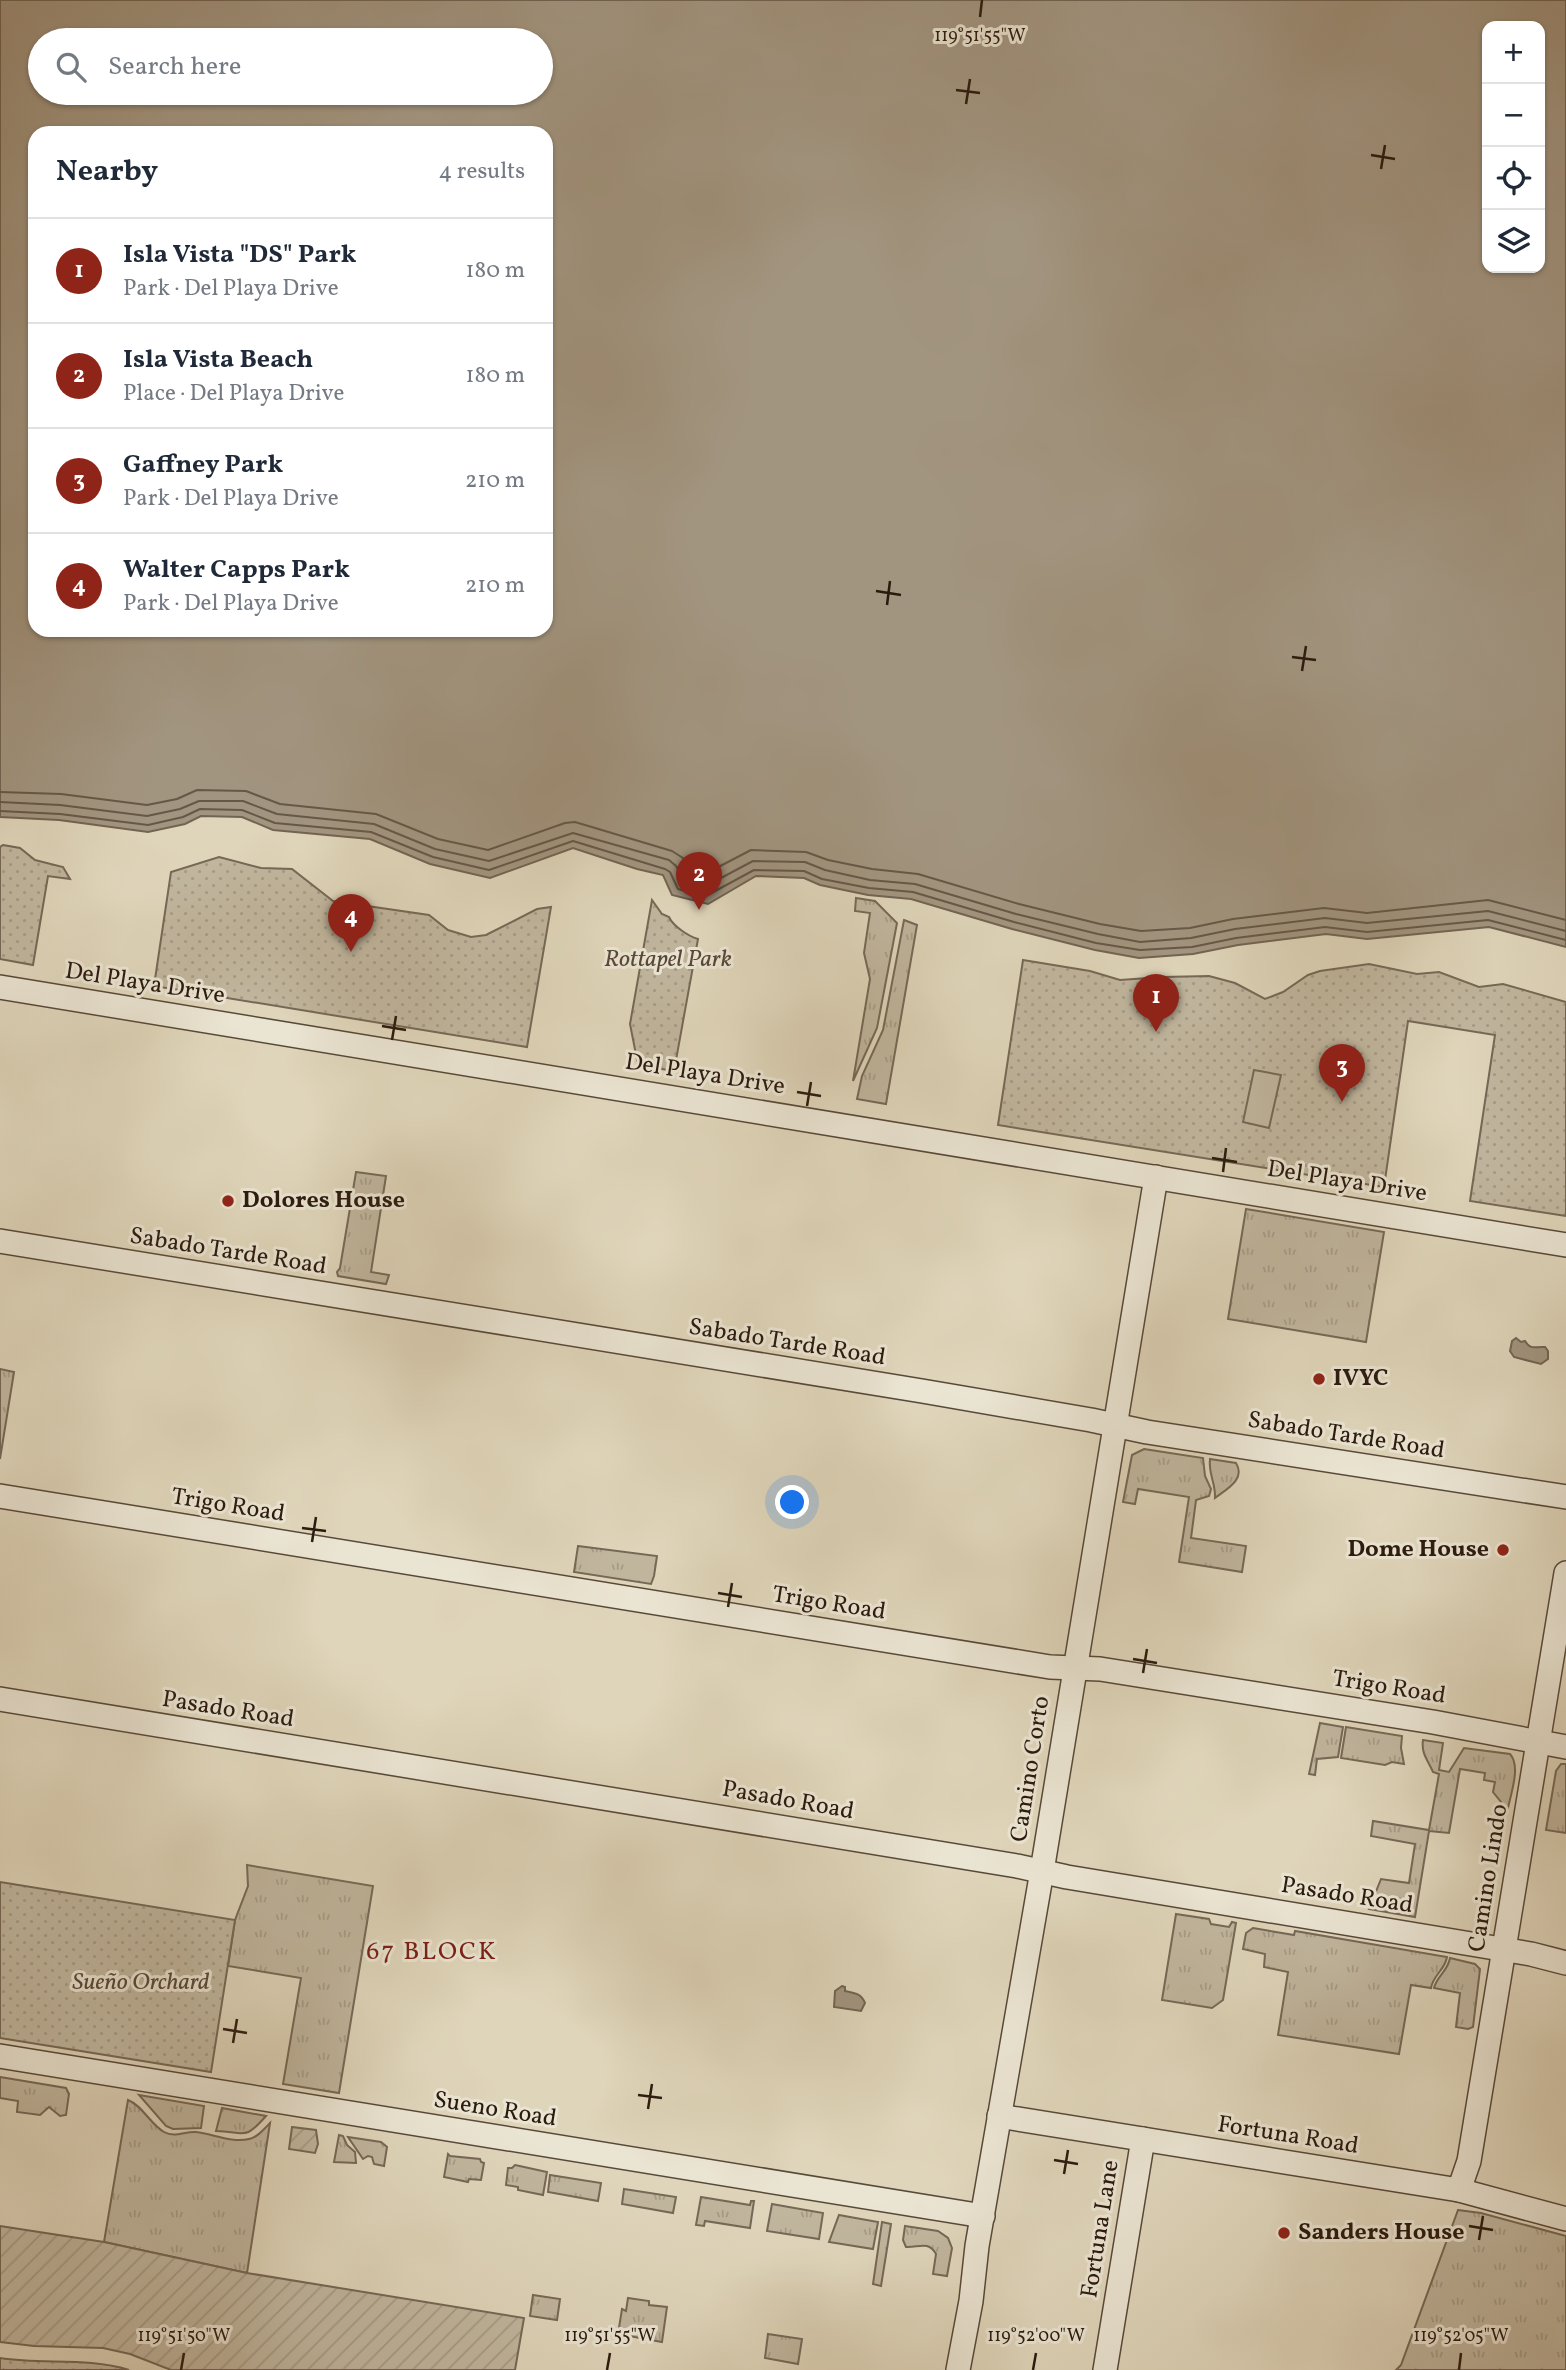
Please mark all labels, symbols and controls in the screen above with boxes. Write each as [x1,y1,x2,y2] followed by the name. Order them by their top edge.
[1482,21,1545,273] map controls
[1482,21,1545,84] button: +
[934,24,1026,49] text: 119°51'55"W
[28,28,553,105] search box
[52,48,90,86] icon: search
[108,49,241,85] text: Search here
[1482,84,1545,147] button: −
[1482,147,1545,210] button: locate
[56,151,158,193] text: Nearby
[439,156,525,188] text: 4 results
[1482,210,1545,273] button: layers
[123,237,357,273] text: Isla Vista "DS" Park
[74,255,84,287] text: 1
[466,255,525,287] text: 180 m
[123,273,339,305] text: Park · Del Playa Drive
[123,342,313,378] text: Isla Vista Beach
[73,360,85,392] text: 2
[466,360,525,392] text: 180 m
[123,378,344,410] text: Place · Del Playa Drive
[123,447,283,483] text: Gaffney Park
[73,465,85,497] text: 3
[465,465,525,497] text: 210 m
[123,483,339,515] text: Park · Del Playa Drive
[123,552,350,588] text: Walter Capps Park
[72,570,86,602] text: 4
[465,570,525,602] text: 210 m
[123,588,339,620] text: Park · Del Playa Drive
[676,852,722,910] pin: 2
[328,894,374,952] pin: 4
[604,943,732,977] park label: Rottapel Park
[63,955,227,1013] street label: Del Playa Drive
[1133,974,1179,1032] pin: 1
[1319,1044,1365,1102] pin: 3
[623,1046,787,1104] street label: Del Playa Drive
[1265,1153,1429,1211] street label: Del Playa Drive
[242,1184,405,1218] place label: Dolores House
[220,1193,236,1209] marker: Dolores House
[127,1220,329,1284] street label: Sabado Tarde Road
[686,1311,888,1375] street label: Sabado Tarde Road
[1333,1362,1388,1396] place label: IVYC
[1311,1371,1327,1387] marker: IVYC
[1245,1404,1447,1468] street label: Sabado Tarde Road
[169,1480,287,1532] street label: Trigo Road
[775,1485,809,1519] your location
[1347,1533,1489,1567] place label: Dome House
[1495,1542,1511,1558] marker: Dome House
[770,1578,888,1630] street label: Trigo Road
[1330,1662,1448,1714] street label: Trigo Road
[159,1683,297,1737] street label: Pasado Road
[1003,1694,1059,1844] street label: Camino Corto
[719,1773,857,1829] street label: Pasado Road
[1461,1802,1517,1954] street label: Camino Lindo
[1278,1869,1416,1923] street label: Pasado Road
[366,1934,498,1970] district label: 67 BLOCK
[72,1966,210,2000] park label: Sueño Orchard
[431,2083,559,2137] street label: Sueno Road
[1215,2108,1361,2164] street label: Fortuna Road
[1073,2158,1129,2300] street label: Fortuna Lane
[1298,2216,1465,2250] place label: Sanders House
[1276,2225,1292,2241] marker: Sanders House
[138,2324,230,2349] text: 119°51'50"W
[564,2324,656,2349] text: 119°51'55"W
[987,2324,1085,2349] text: 119°52'00"W
[1413,2324,1509,2349] text: 119°52'05"W

